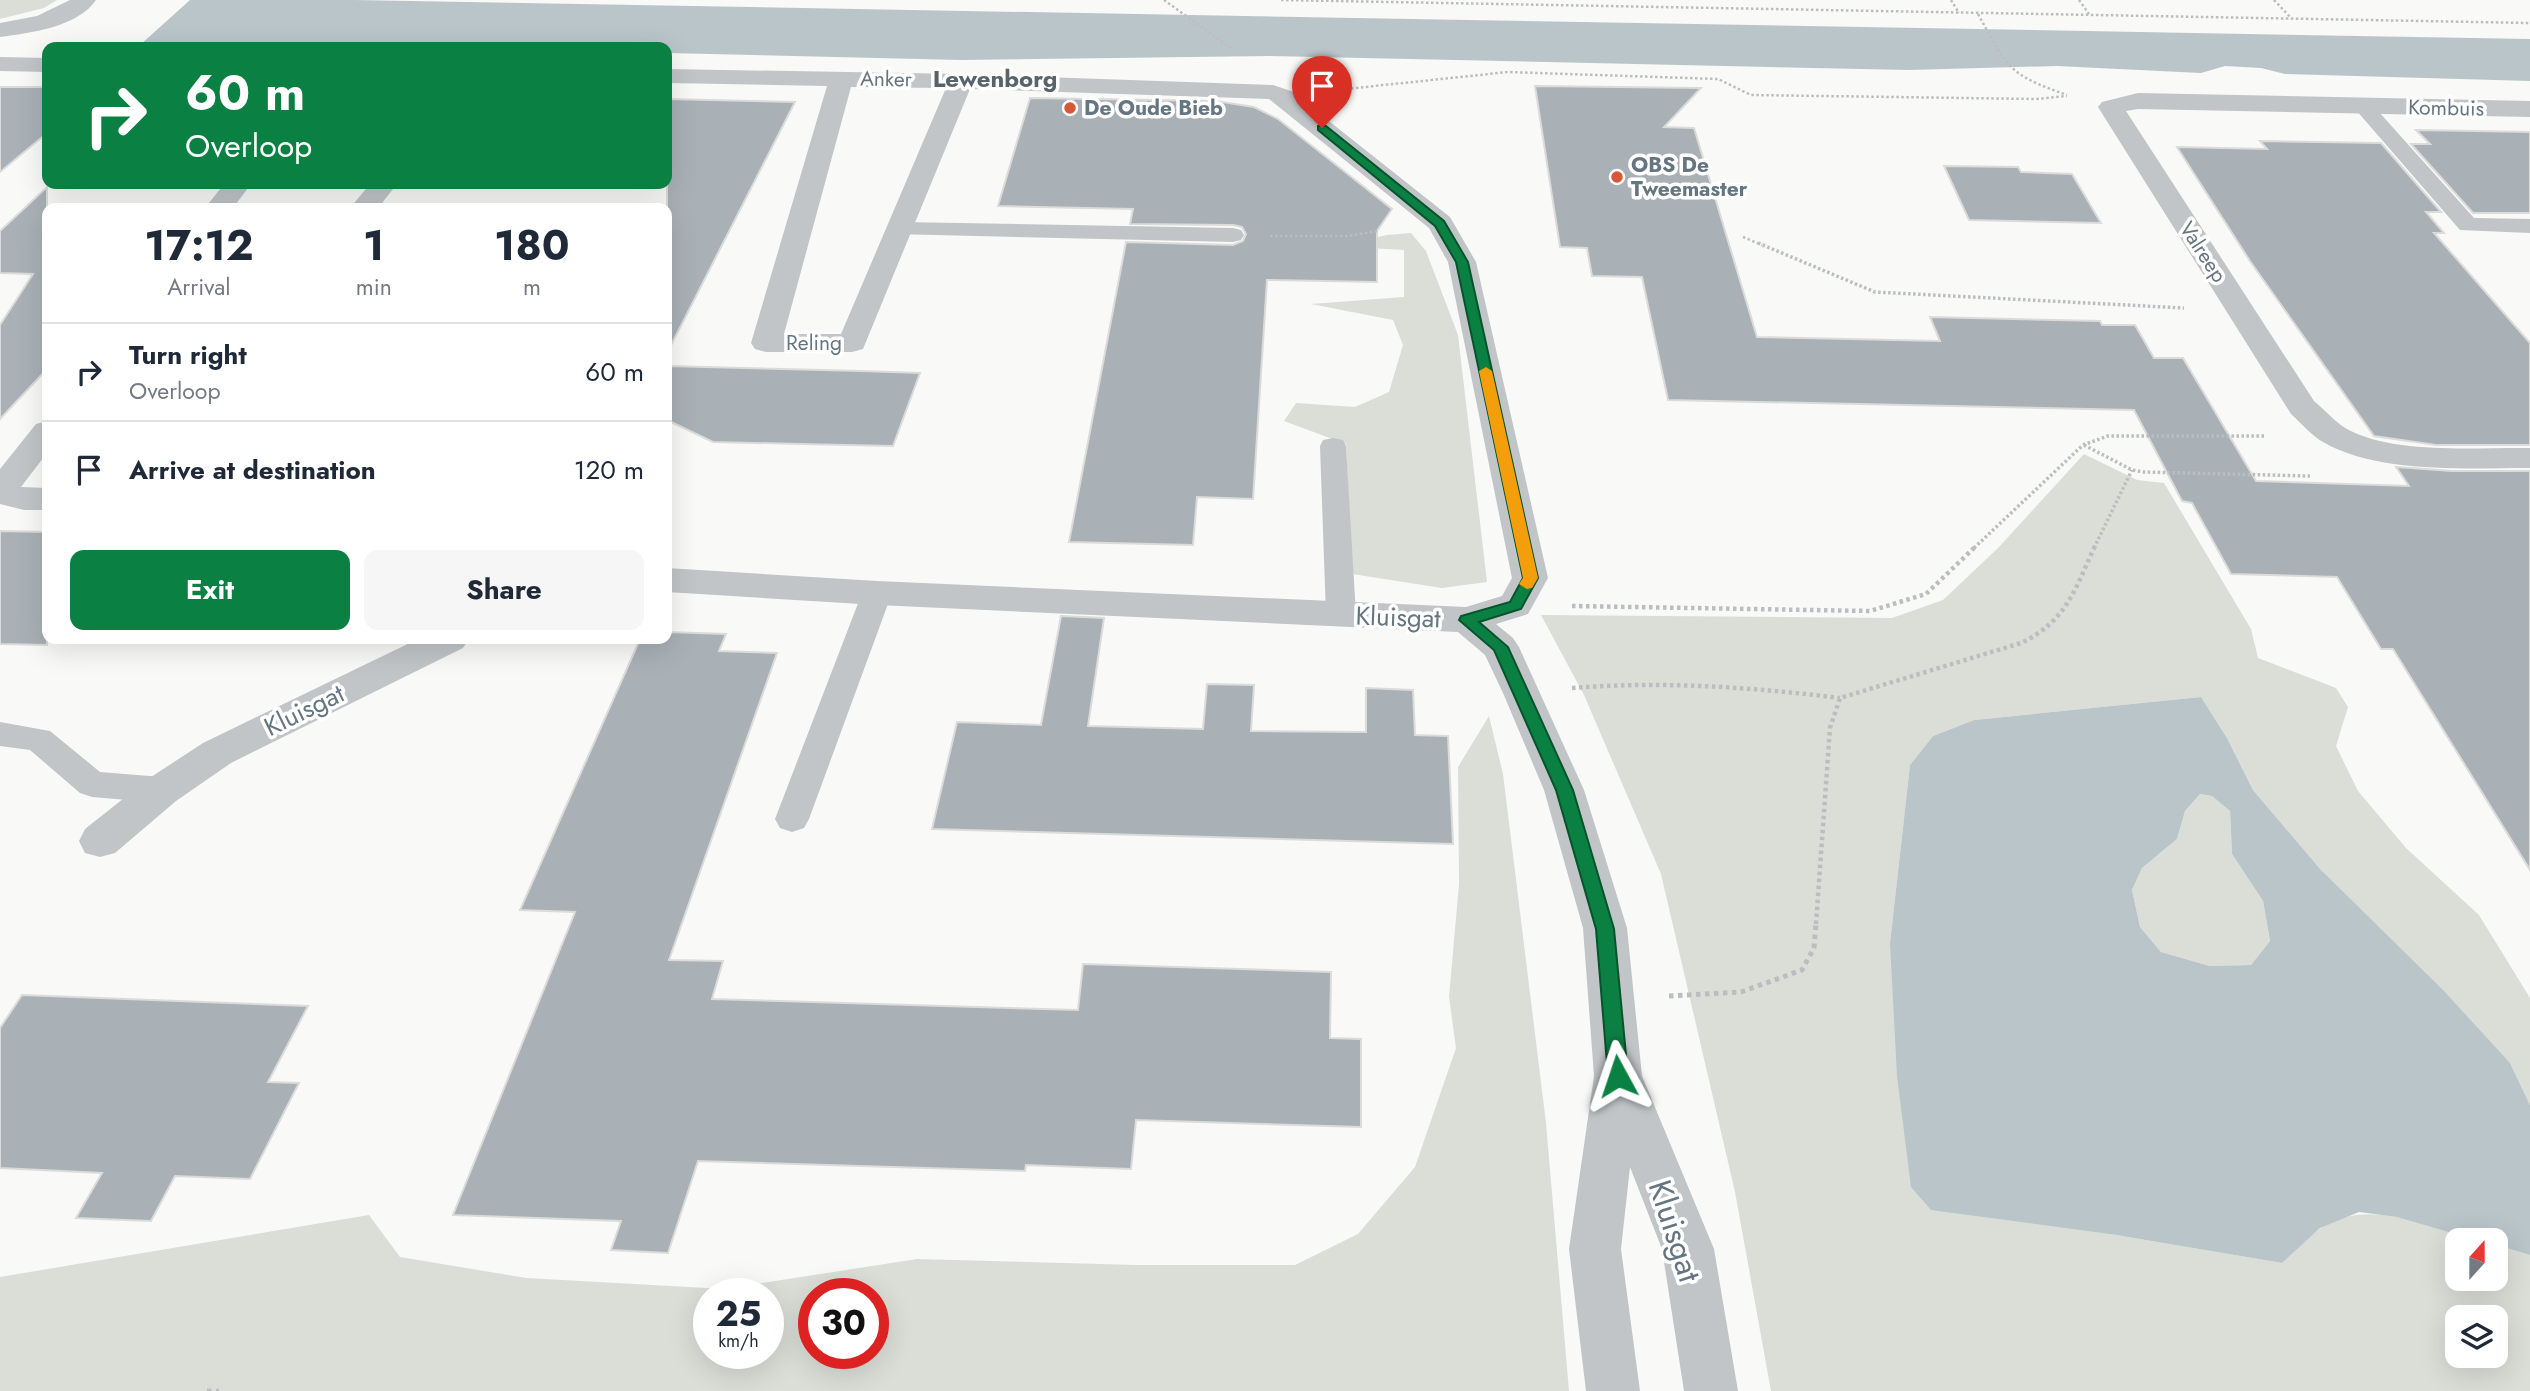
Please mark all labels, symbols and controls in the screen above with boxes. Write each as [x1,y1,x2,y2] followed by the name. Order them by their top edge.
[1292,56,1352,128] pin
[185,58,305,128] text: 60 m
[933,61,1057,96] district label: Lewenborg
[860,64,913,94] street label: Anker
[1303,67,1341,105] icon: arrive
[70,70,161,161] icon: right
[2408,92,2484,124] street label: Kombuis
[1084,93,1223,123] place label: De Oude Bieb
[1062,100,1078,116] marker: De Oude Bieb
[185,123,312,169] text: Overloop
[1631,150,1748,204] place label: OBS De Tweemaster
[1609,169,1625,185] marker: OBS De Tweemaster
[144,215,253,276] text: 17:12
[363,215,384,276] text: 1
[494,215,570,276] text: 180
[2172,216,2234,288] street label: Valreep
[167,270,231,304] text: Arrival
[356,270,392,304] text: min
[523,270,541,304] text: m
[786,328,842,358] street label: Reling
[129,336,247,374] text: Turn right
[70,353,108,391] icon: right
[585,353,644,391] text: 60 m
[129,374,221,408] text: Overloop
[70,451,108,489] icon: arrive
[129,451,376,489] text: Arrive at destination
[574,451,644,489] text: 120 m
[70,550,350,630] button: Exit
[364,550,644,630] button: Share
[1355,597,1442,638] street label: Kluisgat
[257,674,351,746] street label: Kluisgat
[1581,1039,1655,1113] position arrow
[1637,1174,1713,1288] street label: Kluisgat
[2445,1228,2508,1292] north arrow
[2445,1228,2508,1368] map controls
[798,1278,889,1369] speed limit sign: 30
[716,1289,761,1339] text: 25
[2445,1305,2508,1368] button: layers
[718,1328,759,1354] text: km/h

